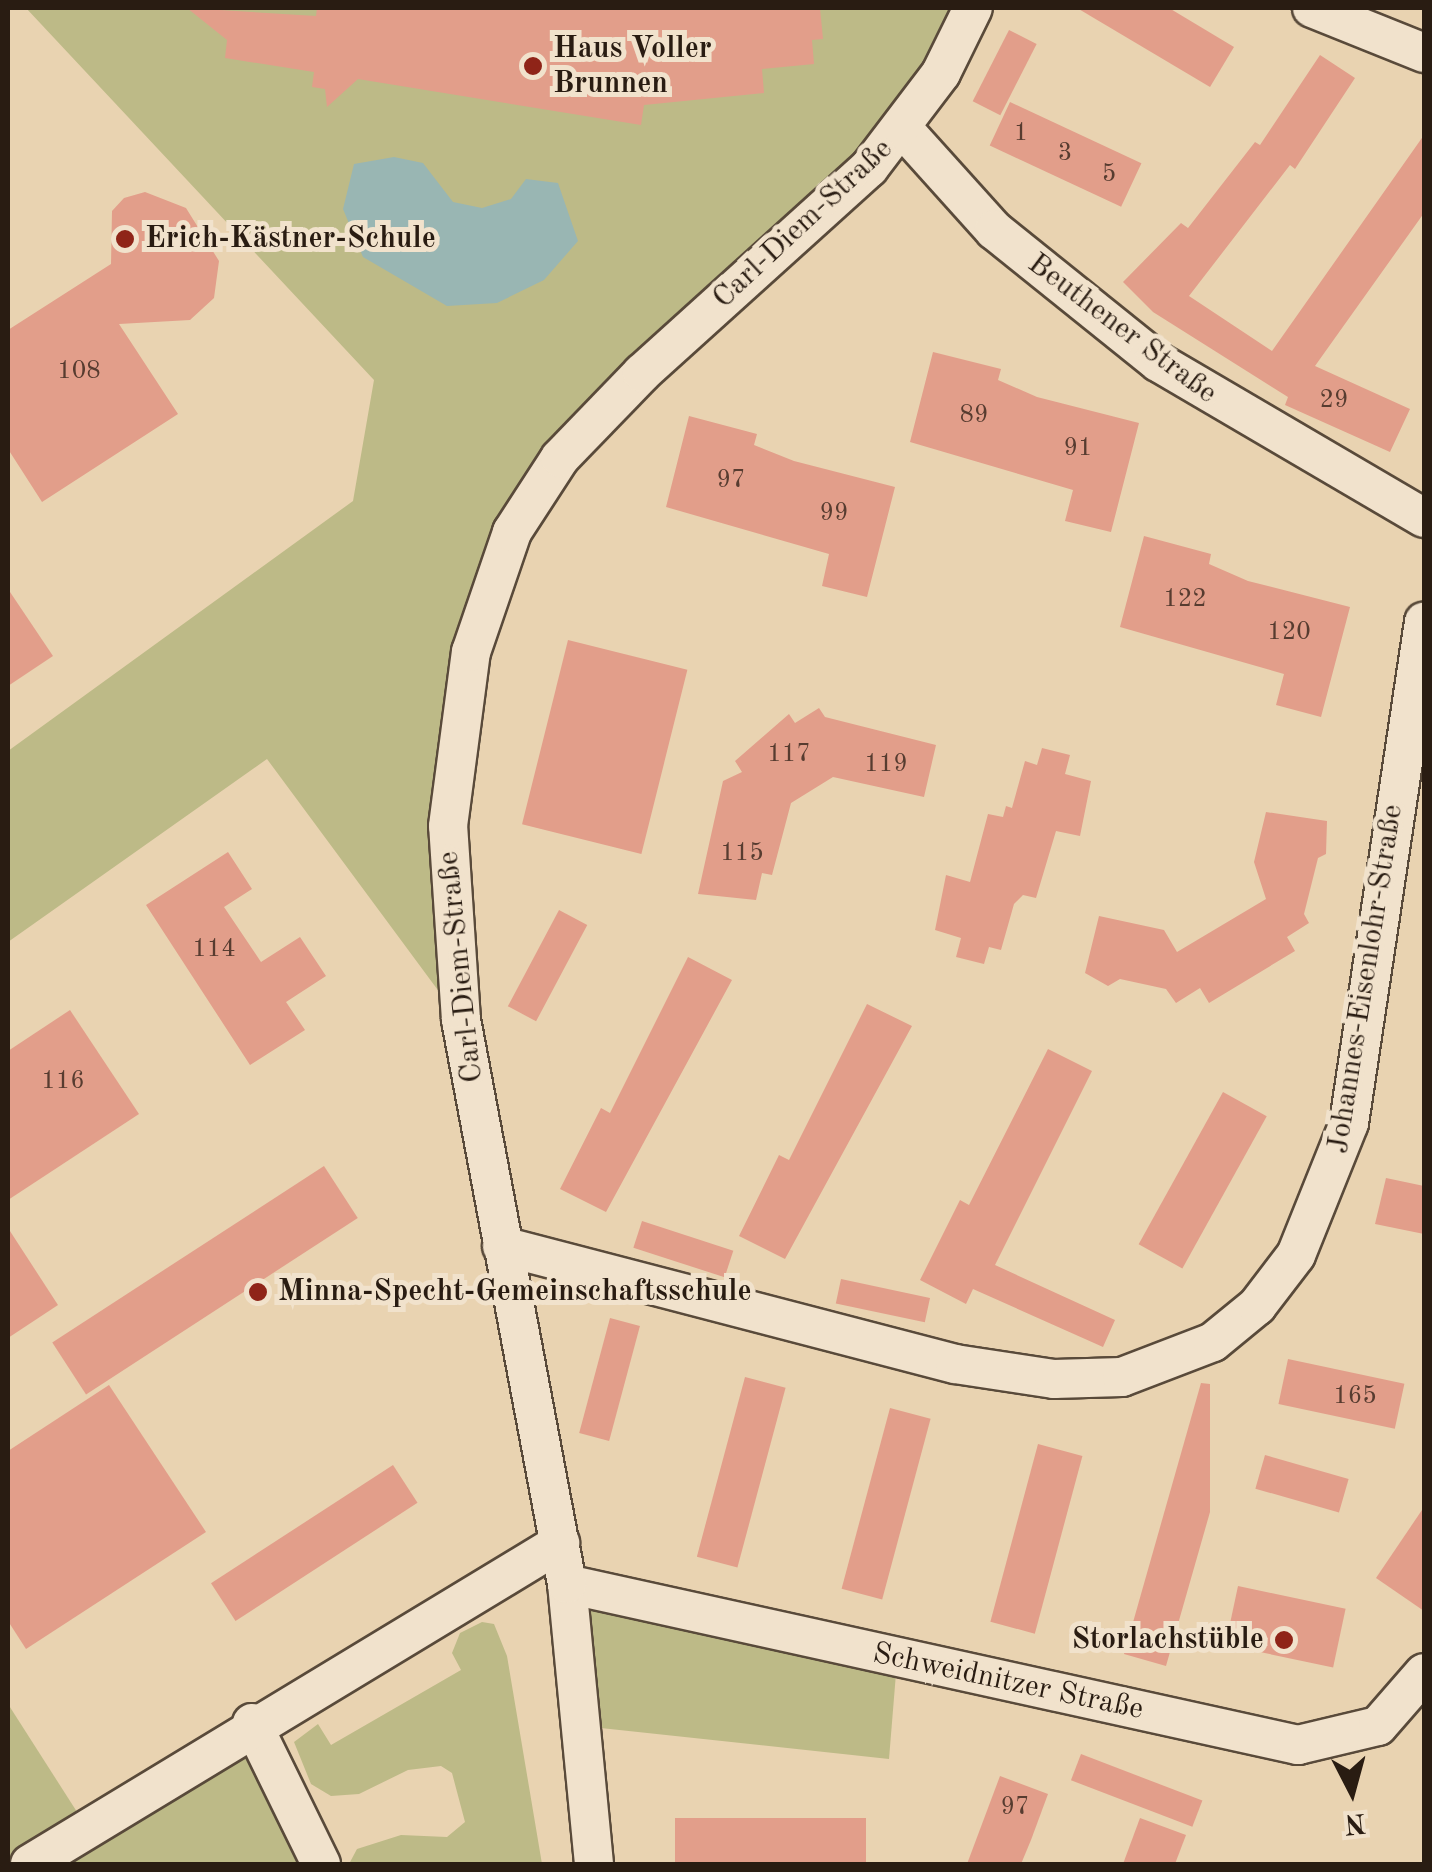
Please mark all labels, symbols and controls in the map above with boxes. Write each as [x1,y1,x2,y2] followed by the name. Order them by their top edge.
[553,31,712,102] place label: Haus Voller Brunnen
[522,55,544,77] marker: Haus Voller Brunnen
[1014,119,1028,149] house number: 1
[706,132,900,316] street label: Carl-Diem-Straße
[1058,139,1072,169] house number: 3
[1102,160,1116,190] house number: 5
[145,221,436,257] place label: Erich-Kästner-Schule
[114,228,136,250] marker: Erich-Kästner-Schule
[1020,246,1224,412] street label: Beuthener Straße
[57,357,101,387] house number: 108
[1320,386,1348,416] house number: 29
[960,401,988,431] house number: 89
[1064,434,1092,464] house number: 91
[717,466,745,496] house number: 97
[820,499,848,529] house number: 99
[1163,585,1207,615] house number: 122
[1267,618,1311,648] house number: 120
[767,740,811,770] house number: 117
[864,750,908,780] house number: 119
[1321,802,1411,1156] street label: Johannes-Eisenlohr-Straße
[720,839,764,869] house number: 115
[431,850,491,1084] street label: Carl-Diem-Straße
[192,935,236,965] house number: 114
[41,1067,85,1097] house number: 116
[278,1274,752,1310] place label: Minna-Specht-Gemeinschaftsschule
[247,1281,269,1303] marker: Minna-Specht-Gemeinschaftsschule
[1333,1382,1377,1412] house number: 165
[1071,1622,1264,1658] place label: Storlachstüble
[1273,1629,1295,1651] marker: Storlachstüble
[869,1636,1147,1728] street label: Schweidnitzer Straße
[1302,1742,1402,1842] north arrow
[1001,1793,1029,1823] house number: 97
[1343,1807,1367,1837] text: N

